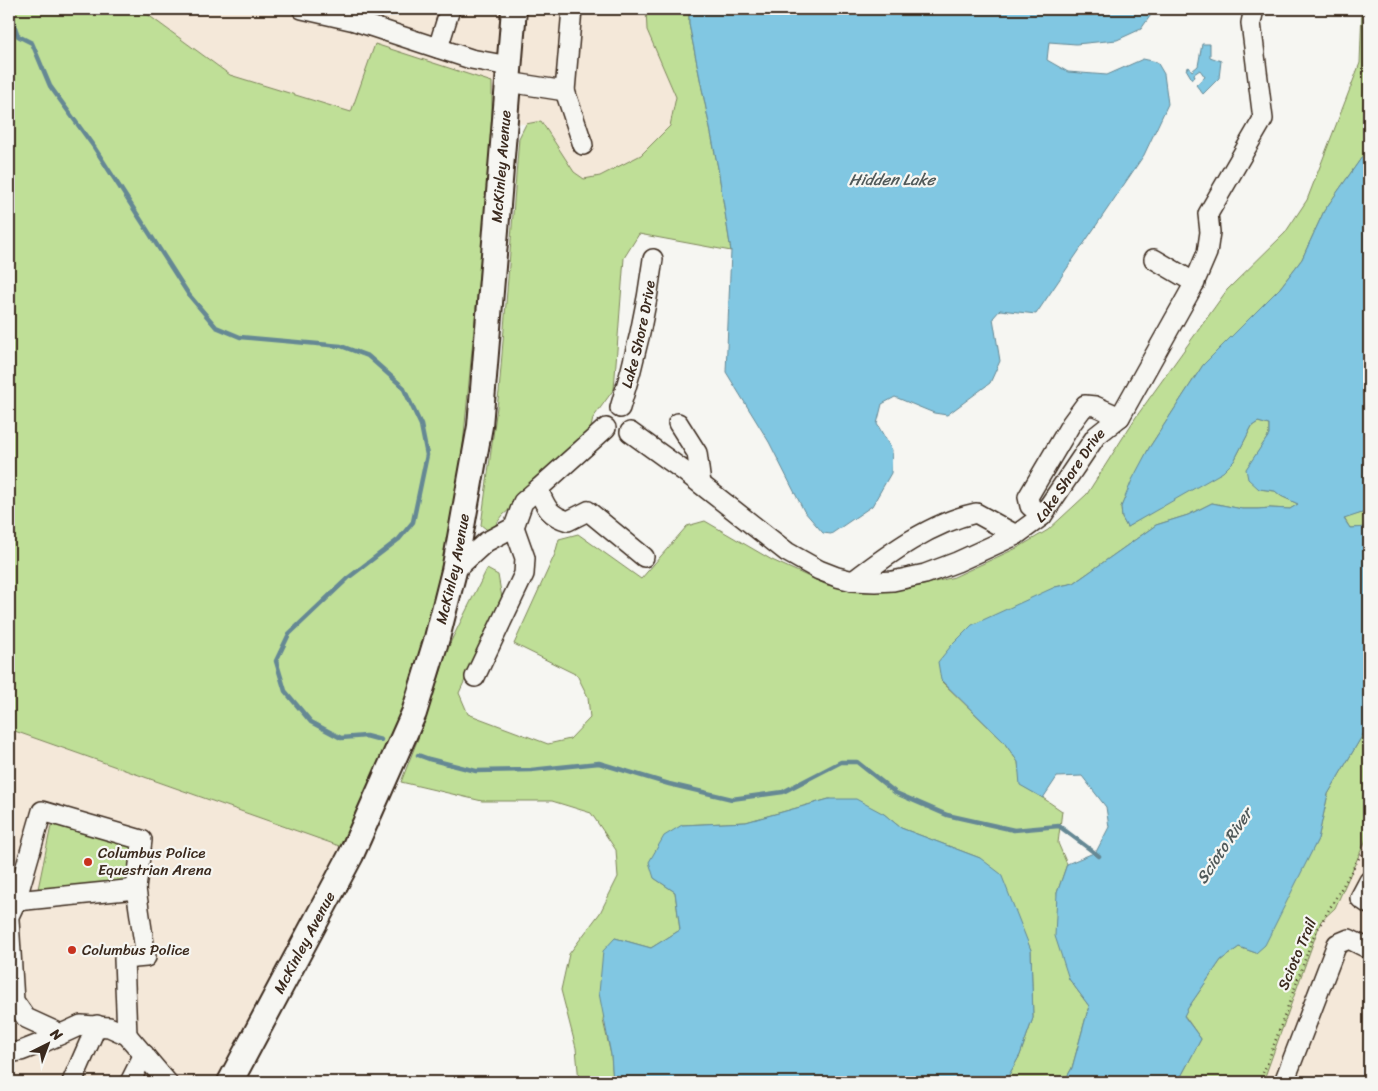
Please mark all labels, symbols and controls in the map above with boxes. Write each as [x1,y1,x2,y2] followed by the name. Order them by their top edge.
[484,109,519,224] street label: McKinley Avenue
[849,165,937,194] water label: Hidden Lake
[614,279,663,391] street label: Lake Shore Drive
[1030,421,1111,530] street label: Lake Shore Drive
[428,511,477,627] street label: McKinley Avenue
[1188,799,1262,890] water label: Scioto River
[98,840,212,883] place label: Columbus Police Equestrian Arena
[82,856,94,868] marker: Columbus Police Equestrian Arena
[266,886,342,998] street label: McKinley Avenue
[1270,913,1324,994] street label: Scioto Trail
[82,937,190,963] place label: Columbus Police
[66,944,78,956] marker: Columbus Police
[22,1018,72,1068] north arrow
[44,1022,69,1047] text: N

